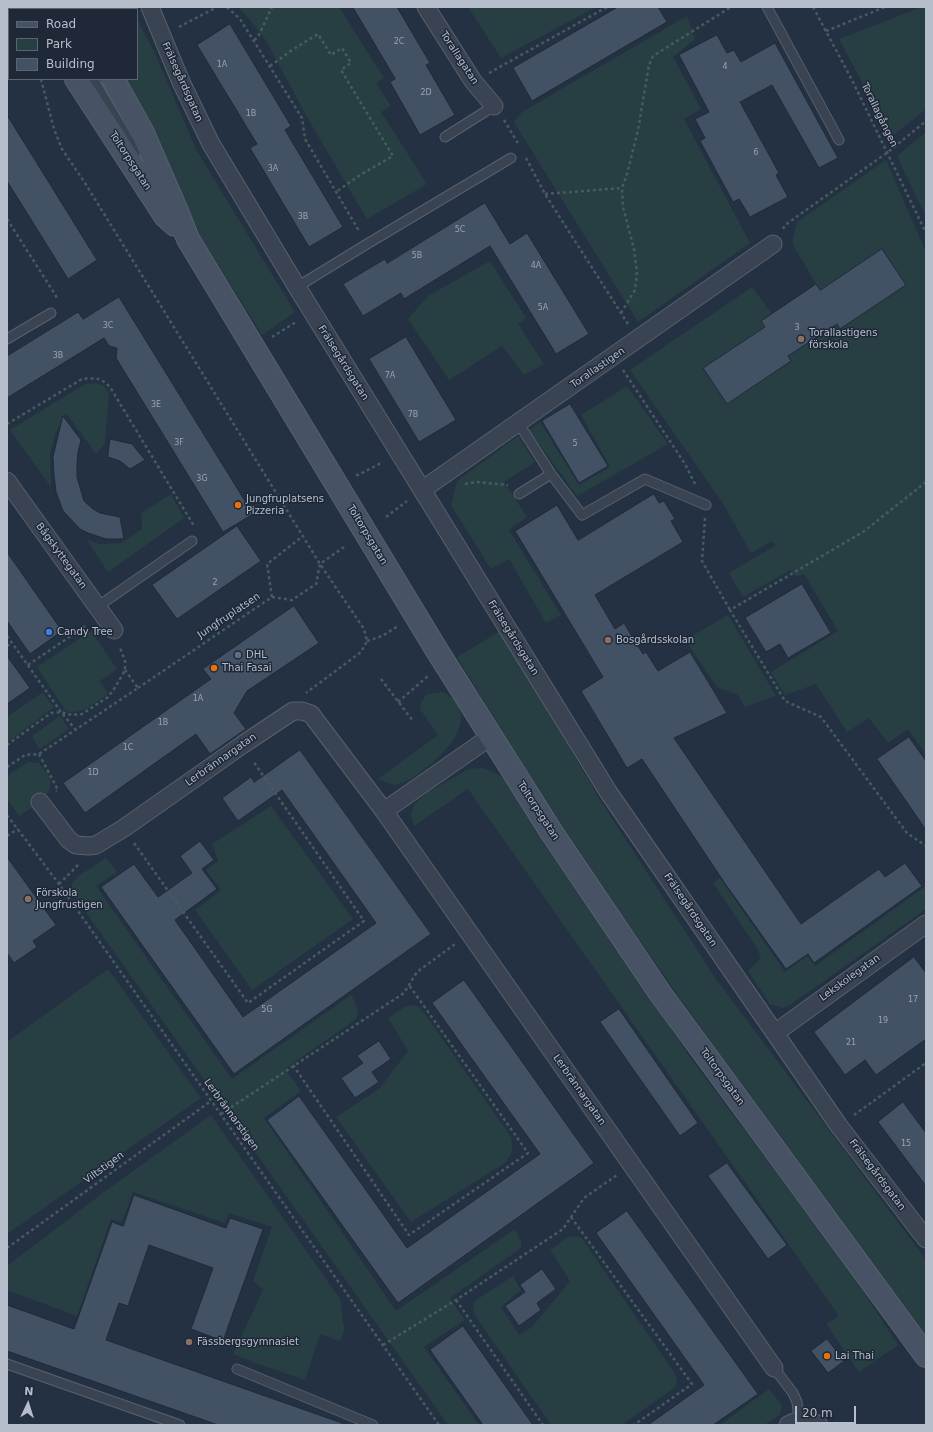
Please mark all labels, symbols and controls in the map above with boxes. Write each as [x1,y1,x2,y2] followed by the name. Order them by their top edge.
[8,8,138,80] legend
[46,17,76,31] text: Road
[437,29,481,87] street label: Torallagatan
[46,37,72,51] text: Park
[394,37,404,47] house number: 2C
[159,40,205,124] street label: Frälsegårdsgatan
[46,57,95,71] text: Building
[217,60,227,70] house number: 1A
[722,62,728,72] house number: 4
[858,81,900,149] street label: Torallagången
[420,88,432,98] house number: 2D
[246,109,256,119] house number: 1B
[106,129,154,193] street label: Toltorpsgatan
[753,148,759,158] house number: 6
[268,164,278,174] house number: 3A
[298,212,308,222] house number: 3B
[455,225,465,235] house number: 5C
[412,251,422,261] house number: 5B
[531,261,541,271] house number: 4A
[538,303,548,313] house number: 5A
[103,321,113,331] house number: 3C
[315,323,371,403] street label: Frälsegårdsgatan
[794,323,800,333] house number: 3
[809,327,877,350] place label: Torallastigens förskola
[796,334,806,344] marker: Torallastigens förskola
[569,345,627,391] street label: Torallastigen
[53,351,63,361] house number: 3B
[385,371,395,381] house number: 7A
[151,400,161,410] house number: 3E
[408,410,418,420] house number: 7B
[174,438,184,448] house number: 3F
[572,439,578,449] house number: 5
[196,474,208,484] house number: 3G
[246,493,324,516] place label: Jungfruplatsens Pizzeria
[233,500,243,510] marker: Jungfruplatsens Pizzeria
[344,503,390,567] street label: Toltorpsgatan
[33,521,89,591] street label: Bågskyttegatan
[212,578,218,588] house number: 2
[195,591,263,641] street label: Jungfruplatsen
[485,598,541,678] street label: Frälsegårdsgatan
[57,626,113,638] place label: Candy Tree
[44,627,54,637] marker: Candy Tree
[616,634,694,646] place label: Bosgårdsskolan
[603,635,613,645] marker: Bosgårdsskolan
[246,649,267,661] place label: DHL
[233,650,243,660] marker: DHL
[222,662,272,674] place label: Thai Fasai
[209,663,219,673] marker: Thai Fasai
[193,694,203,704] house number: 1A
[158,718,168,728] house number: 1B
[183,731,259,789] street label: Lerbrännargatan
[123,743,133,753] house number: 1C
[87,768,99,778] house number: 1D
[514,779,562,843] street label: Toltorpsgatan
[661,871,719,949] street label: Frälsegårdsgatan
[36,887,103,910] place label: Förskola Jungfrustigen
[23,894,33,904] marker: Förskola Jungfrustigen
[817,952,883,1004] street label: Lekskolegatan
[908,995,918,1005] house number: 17
[261,1005,273,1015] house number: 5G
[878,1016,888,1026] house number: 19
[846,1038,856,1048] house number: 21
[697,1046,747,1108] street label: Toltorpsgatan
[550,1052,608,1128] street label: Lerbrännargatan
[201,1077,261,1153] street label: Lerbrännarstigen
[846,1137,908,1213] street label: Frälsegårdsgatan
[901,1139,911,1149] house number: 15
[82,1149,126,1187] street label: Viltstigen
[197,1336,299,1348] place label: Fässbergsgymnasiet
[184,1337,194,1347] marker: Fässbergsgymnasiet
[835,1350,874,1362] place label: Lai Thai
[822,1351,832,1361] marker: Lai Thai
[8,1384,48,1424] north arrow
[24,1385,34,1398] text: N
[797,1398,858,1424] scale bar
[802,1406,833,1420] text: 20 m

